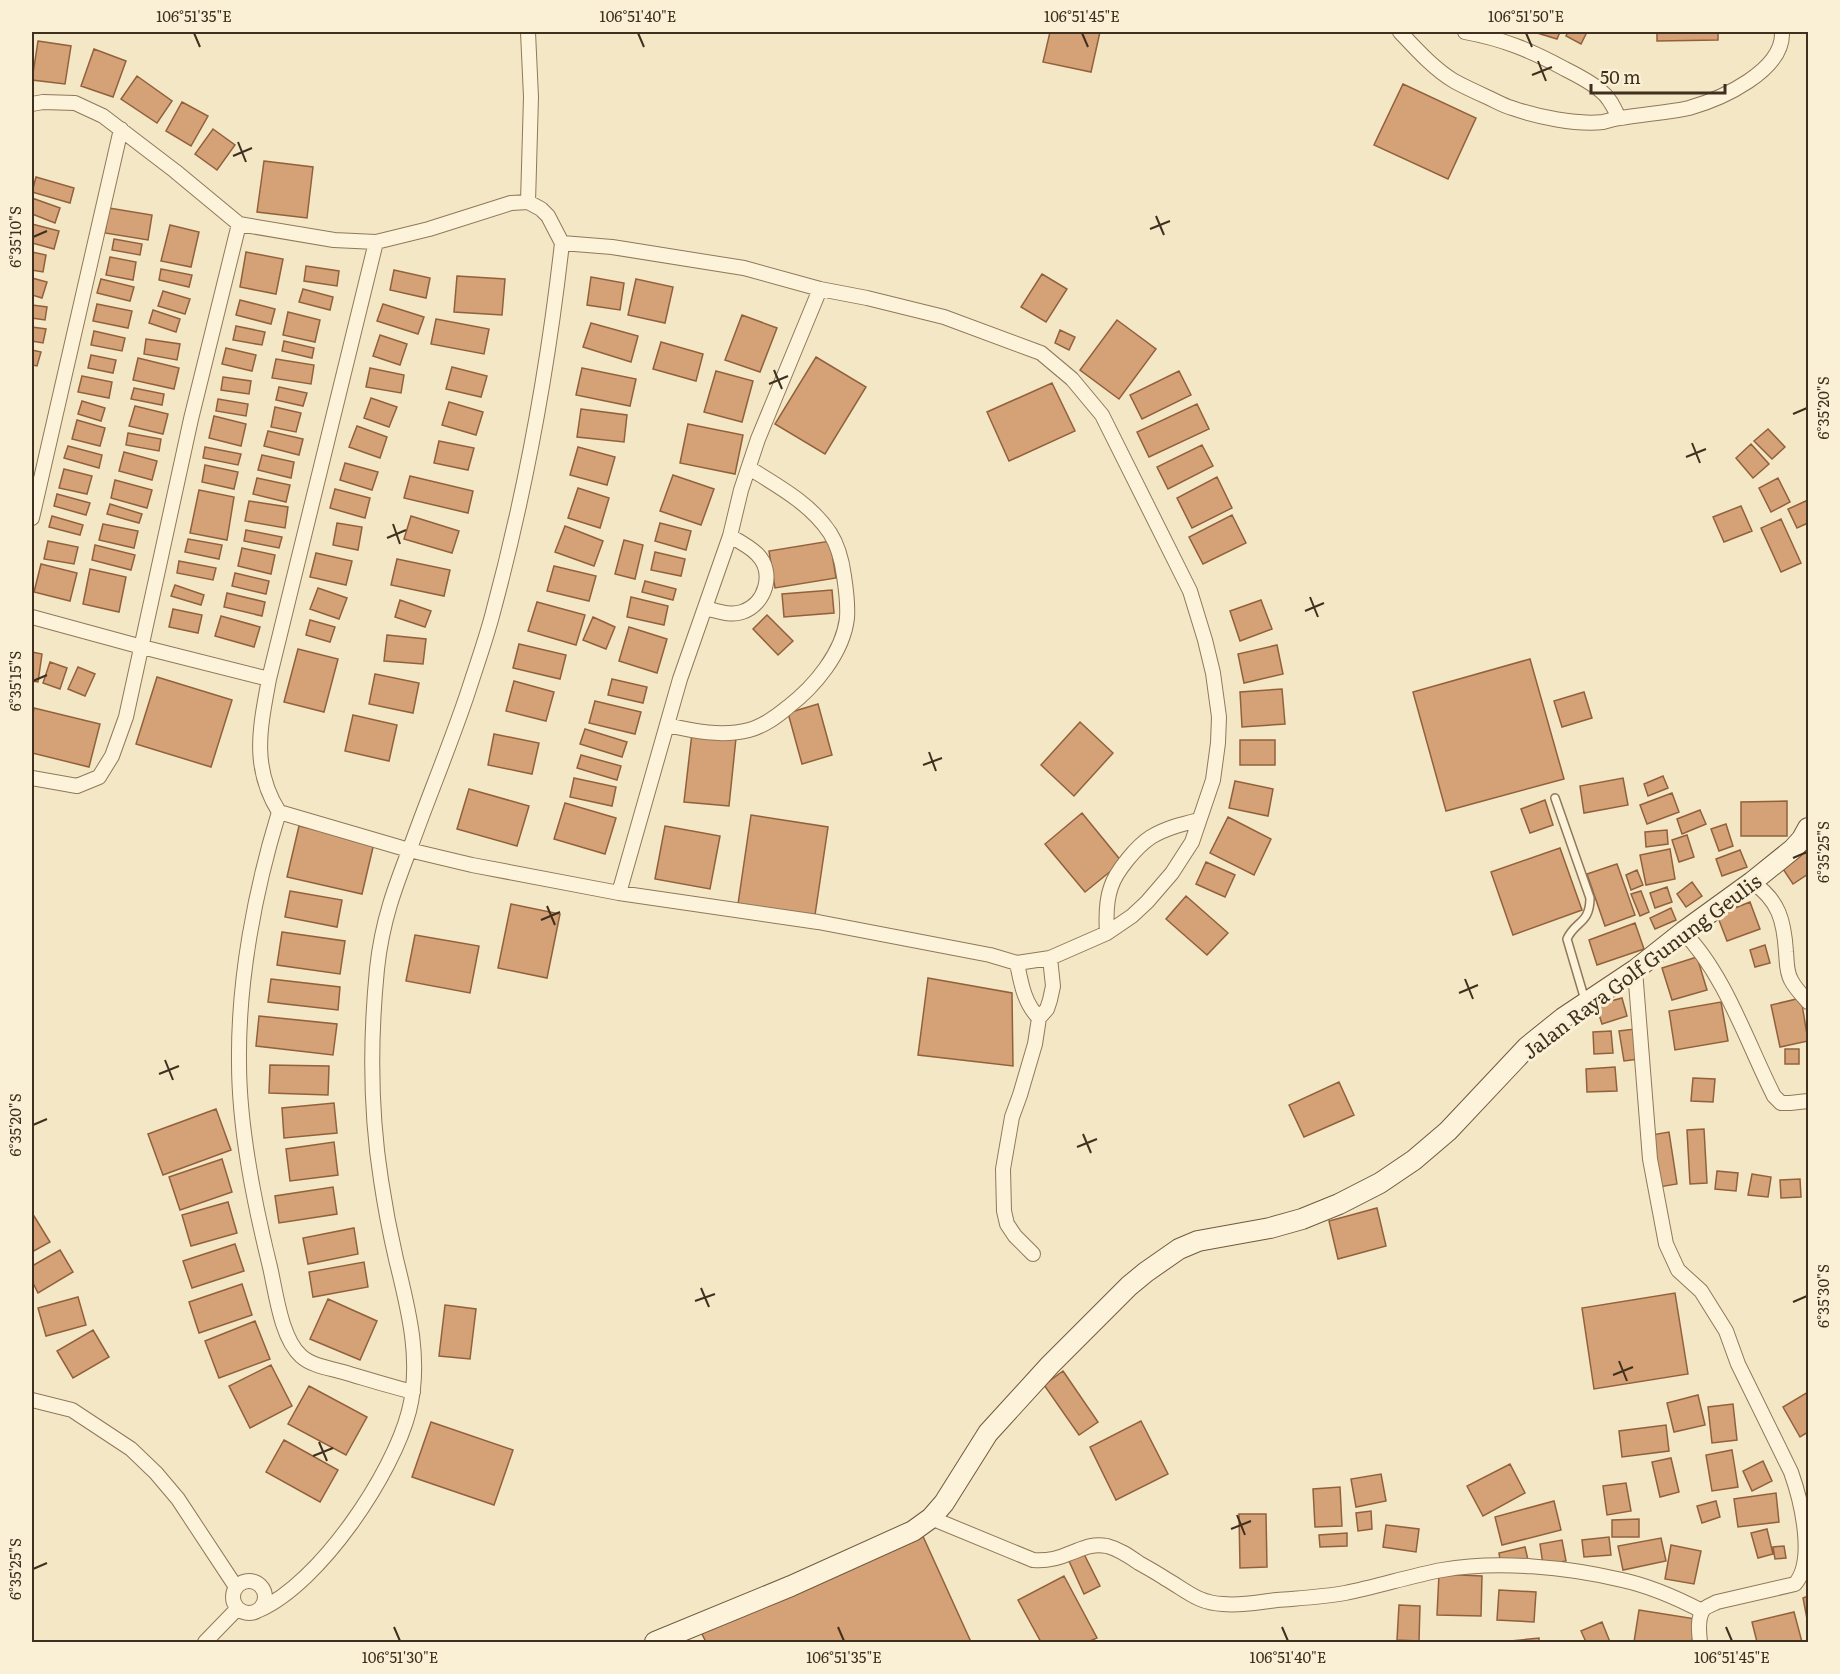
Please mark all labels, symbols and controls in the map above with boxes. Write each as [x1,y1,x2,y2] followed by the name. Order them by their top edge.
[156,4,232,27] text: 106°51'35"E
[600,4,676,27] text: 106°51'40"E
[1044,4,1120,27] text: 106°51'45"E
[1488,4,1564,27] text: 106°51'50"E
[1591,57,1724,95] scale bar
[1600,63,1641,90] text: 50 m
[3,206,26,268] text: 6°35'10"S
[1811,376,1834,440] text: 6°35'20"S
[3,651,26,711] text: 6°35'15"S
[1811,821,1834,883] text: 6°35'25"S
[1515,865,1767,1065] street label: Jalan Raya Golf Gunung Geulis
[3,1093,26,1157] text: 6°35'20"S
[1811,1264,1834,1328] text: 6°35'30"S
[3,1538,26,1600] text: 6°35'25"S
[362,1645,438,1668] text: 106°51'30"E
[806,1645,882,1668] text: 106°51'35"E
[1250,1645,1326,1668] text: 106°51'40"E
[1694,1645,1770,1668] text: 106°51'45"E

